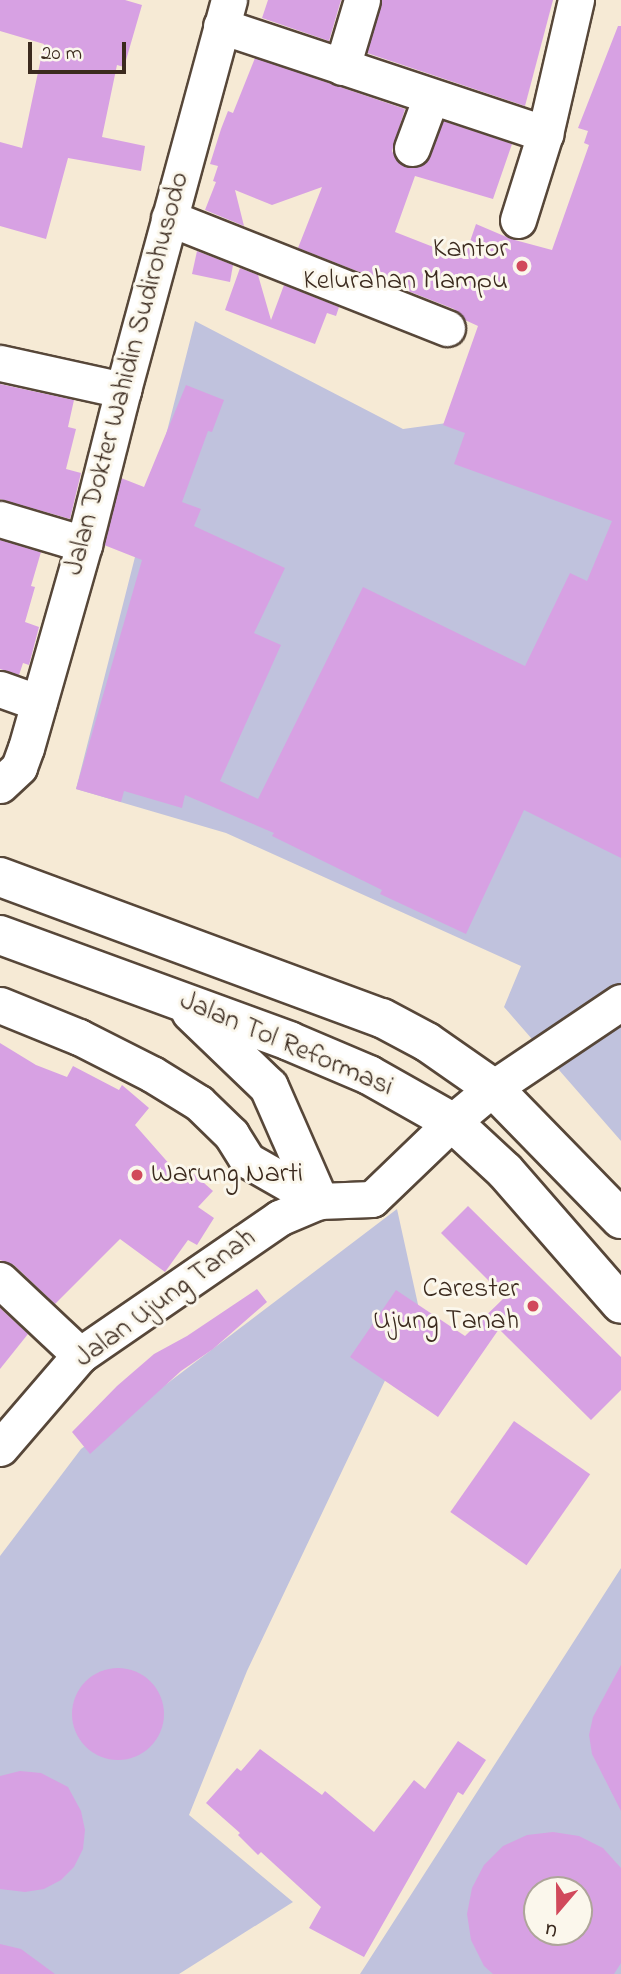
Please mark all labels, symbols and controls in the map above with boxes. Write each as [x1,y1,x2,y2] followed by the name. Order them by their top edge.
[32,28,130,72] scale bar
[41,39,82,69] text: 20 m
[58,169,198,579] street label: Jalan Dokter Wahidin Sudirohusodo
[303,233,508,299] place label: Kantor Kelurahan Mampu
[514,258,530,274] marker: Kantor Kelurahan Mampu
[174,985,398,1105] street label: Jalan Tol Reformasi
[151,1158,303,1192] place label: Warung Narti
[129,1167,145,1183] marker: Warung Narti
[69,1222,263,1376] street label: Jalan Ujung Tanah
[373,1273,519,1339] place label: Carester Ujung Tanah
[525,1298,541,1314] marker: Carester Ujung Tanah
[523,1876,593,1946] north arrow
[541,1915,562,1944] text: U

